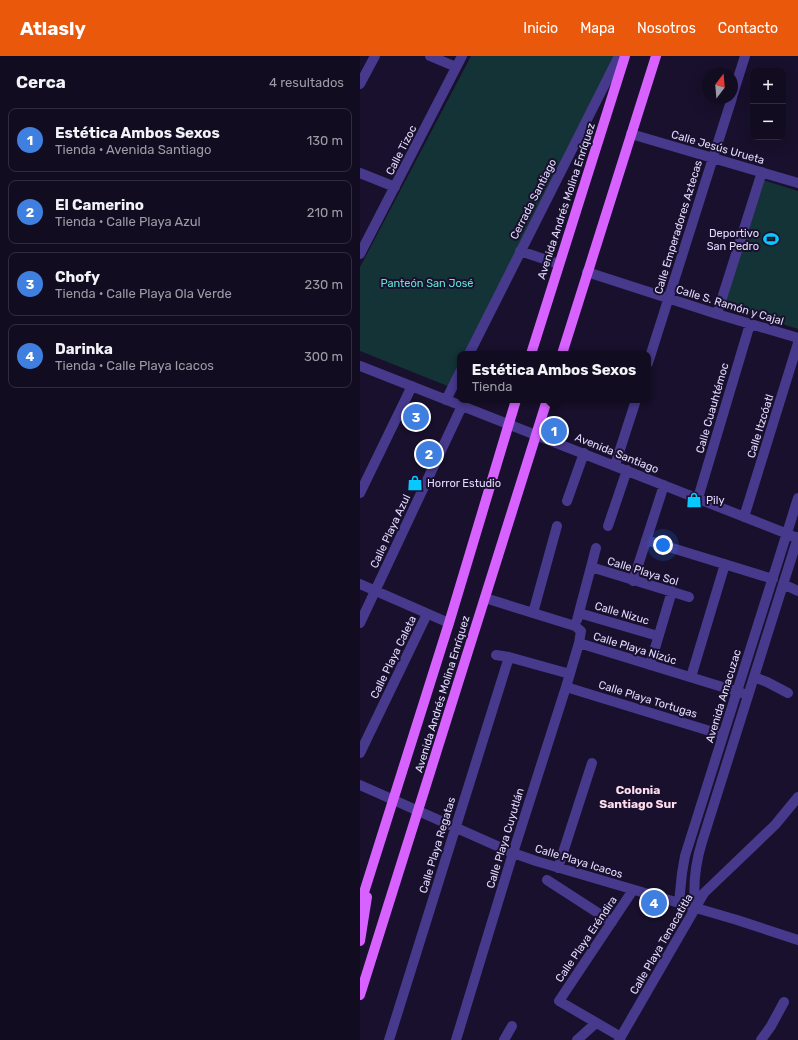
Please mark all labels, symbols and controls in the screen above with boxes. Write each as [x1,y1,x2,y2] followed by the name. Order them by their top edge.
[20,17,86,40] text: Atlasly
[523,20,558,37] text: Inicio
[580,20,615,37] text: Mapa
[637,20,696,37] text: Nosotros
[718,20,778,37] text: Contacto
[702,68,738,104] north arrow
[750,68,786,140] map controls
[750,68,786,104] button: +
[16,72,66,92] text: Cerca
[269,75,344,90] text: 4 resultados
[750,104,786,140] button: −
[535,121,598,281] street label: Avenida Andrés Molina Enríquez
[383,123,420,177] street label: Calle Tizoc
[55,124,220,142] text: Estética Ambos Sexos
[670,128,766,167] street label: Calle Jesús Urueta
[27,133,33,148] text: 1
[307,133,343,148] text: 130 m
[55,142,211,157] text: Tienda · Avenida Santiago
[508,157,559,242] street label: Cerrada Santiago
[652,158,705,296] street label: Calle Emperadores Aztecas
[55,196,144,214] text: El Camerino
[26,205,34,220] text: 2
[307,205,343,220] text: 210 m
[55,214,201,229] text: Tienda · Calle Playa Azul
[707,227,759,253] place label: Deportivo San Pedro
[762,230,780,248] sports icon: Deportivo San Pedro
[55,268,100,286] text: Chofy
[26,277,34,292] text: 3
[305,277,343,292] text: 230 m
[380,277,474,290] park label: Panteón San José
[674,283,785,328] street label: Calle S. Ramón y Cajal
[55,286,232,301] text: Tienda · Calle Playa Ola Verde
[55,340,113,358] text: Darinka
[26,349,34,364] text: 4
[304,349,343,364] text: 300 m
[457,351,651,403] popup
[55,358,214,373] text: Tienda · Calle Playa Icacos
[472,361,636,379] text: Estética Ambos Sexos
[693,361,732,455] street label: Calle Cuauhtémoc
[472,379,512,394] text: Tienda
[745,393,776,460] street label: Calle Itzcóatl
[403,402,429,432] pin: 3
[541,416,567,446] pin: 1
[573,431,661,476] street label: Avenida Santiago
[416,439,442,469] pin: 2
[406,474,424,492] shop icon: Horror Estudio
[427,477,501,490] place label: Horror Estudio
[685,491,703,509] shop icon: Pily
[368,492,413,570] street label: Calle Playa Azul
[706,494,724,507] place label: Pily
[653,535,673,555] your location
[606,554,680,588] street label: Calle Playa Sol
[593,599,651,627] street label: Calle Nizuc
[368,614,419,701] street label: Calle Playa Caleta
[412,614,473,774] street label: Avenida Andrés Molina Enríquez
[592,630,678,667] street label: Calle Playa Nizúc
[703,648,744,744] street label: Avenida Amacuzac
[597,678,699,721] street label: Calle Playa Tortugas
[599,783,677,811] district label: Colonia Santiago Sur
[484,786,527,890] street label: Calle Playa Cuyutlán
[417,795,458,895] street label: Calle Playa Regatas
[533,842,625,881] street label: Calle Playa Icacos
[641,888,667,918] pin: 4
[627,892,696,997] street label: Calle Playa Tenacatitla
[553,894,620,985] street label: Calle Playa Eréndira

